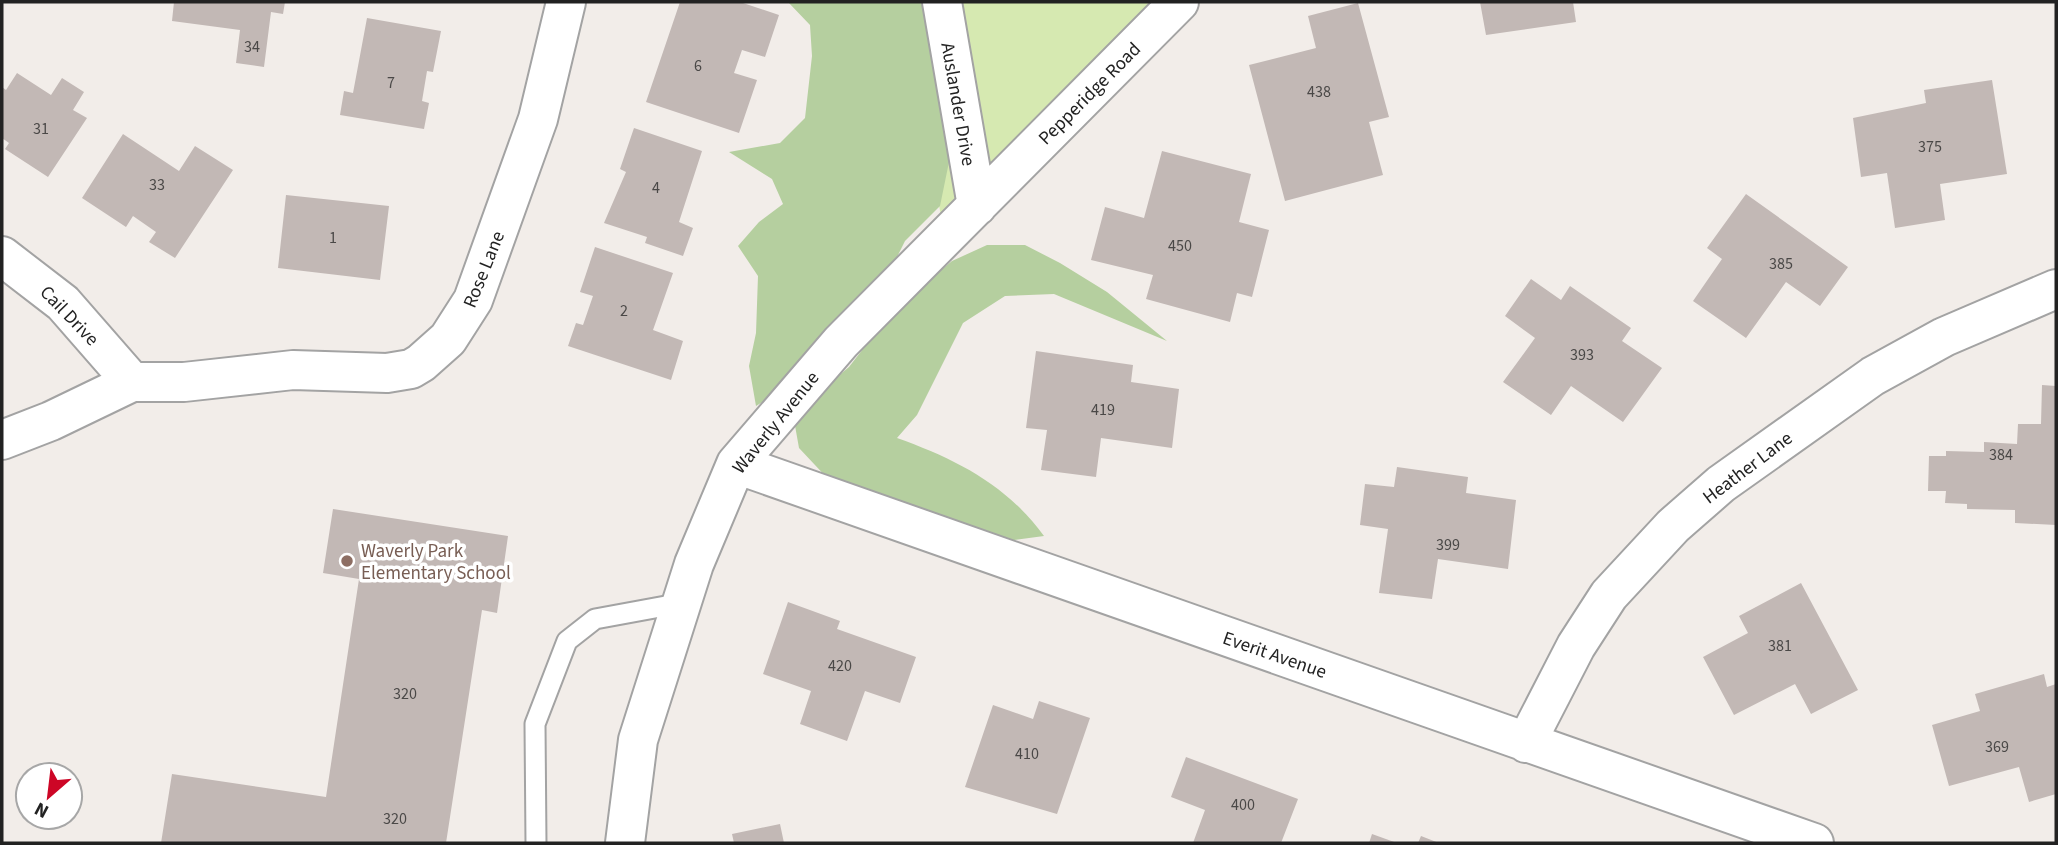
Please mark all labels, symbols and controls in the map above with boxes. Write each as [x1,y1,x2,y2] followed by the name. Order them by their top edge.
[244,36,260,58] house number: 34
[1033,37,1147,151] street label: Pepperidge Road
[933,40,982,168] street label: Auslander Drive
[694,55,702,77] house number: 6
[387,72,395,94] house number: 7
[1307,81,1331,103] house number: 438
[33,118,49,140] house number: 31
[1918,136,1942,158] house number: 375
[149,174,165,196] house number: 33
[652,177,660,199] house number: 4
[329,227,337,249] house number: 1
[457,227,512,312] street label: Rose Lane
[1168,235,1192,257] house number: 450
[1769,253,1793,275] house number: 385
[33,280,105,352] street label: Cail Drive
[620,300,628,322] house number: 2
[1570,344,1594,366] house number: 393
[726,366,826,480] street label: Waverly Avenue
[1091,399,1115,421] house number: 419
[1697,425,1798,511] street label: Heather Lane
[1989,444,2013,466] house number: 384
[1436,534,1460,556] house number: 399
[361,538,511,587] place label: Waverly Park Elementary School
[339,553,355,569] marker: Waverly Park Elementary School
[1219,625,1330,686] street label: Everit Avenue
[1768,635,1792,657] house number: 381
[828,655,852,677] house number: 420
[393,683,417,705] house number: 320
[1985,736,2009,758] house number: 369
[1015,743,1039,765] house number: 410
[14,761,84,831] north arrow
[1231,794,1255,816] house number: 400
[30,795,54,825] text: N
[383,808,407,830] house number: 320

